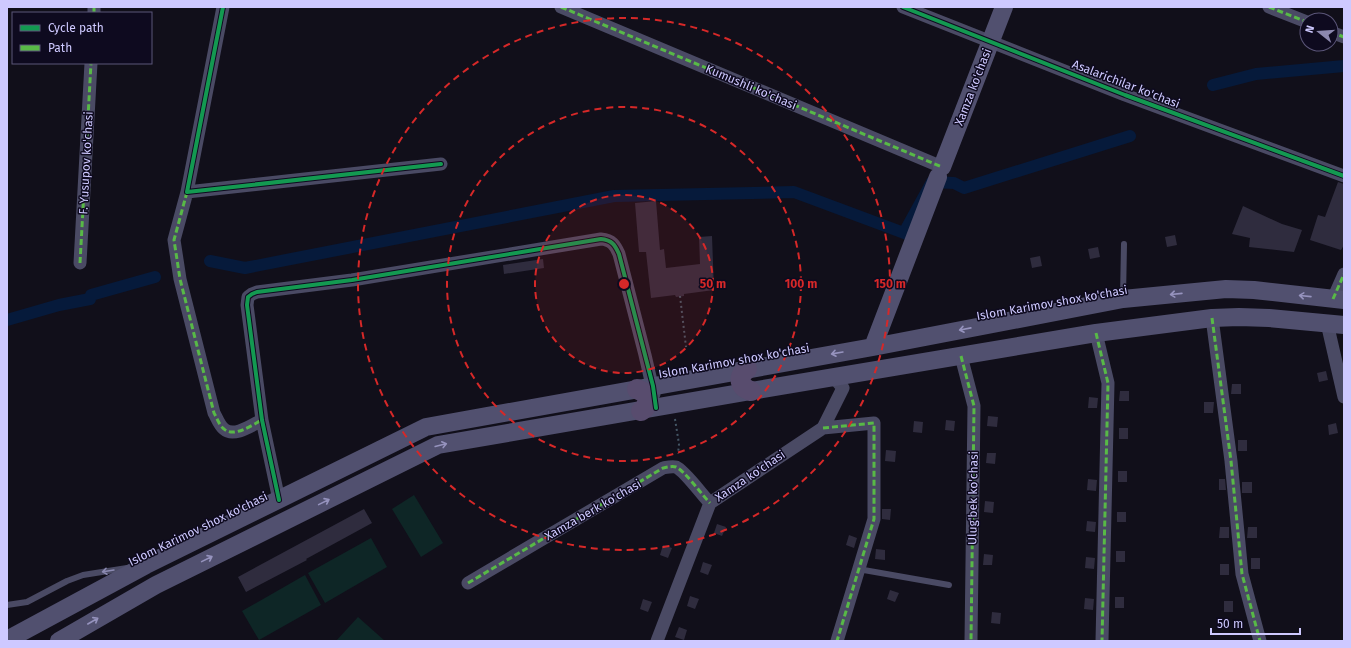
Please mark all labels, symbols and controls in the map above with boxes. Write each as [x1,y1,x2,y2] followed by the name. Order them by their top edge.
[12,12,152,64] legend
[1299,12,1339,52] north arrow
[48,21,104,35] text: Cycle path
[1303,24,1317,35] text: N
[48,41,72,55] text: Path
[952,46,994,128] street label: Xamza ko'chasi
[1070,57,1182,111] street label: Asalarichilar ko'chasi
[703,62,799,112] street label: Kumushli ko'chasi
[76,111,96,215] street label: F. Yusupov ko'chasi
[617,277,631,291] centre of rings
[700,277,726,291] text: 50 m
[785,277,817,291] text: 100 m
[874,277,906,291] text: 150 m
[975,283,1129,323] street label: Islom Karimov shox ko'chasi
[1170,291,1183,298] one-way arrow
[1299,292,1312,300] one-way arrow
[959,326,972,334] one-way arrow
[657,341,811,381] street label: Islom Karimov shox ko'chasi
[831,349,844,357] one-way arrow
[434,441,447,449] one-way arrow
[712,447,788,505] street label: Xamza ko'chasi
[965,451,981,545] street label: Ulug'bek ko'chasi
[542,477,644,543] street label: Xamza berk ko'chasi
[126,489,270,569] street label: Islom Karimov shox ko'chasi
[318,498,330,505] one-way arrow
[201,555,213,563] one-way arrow
[102,567,115,575] one-way arrow
[1211,610,1300,636] scale bar
[87,617,99,625] one-way arrow
[1217,617,1243,631] text: 50 m

